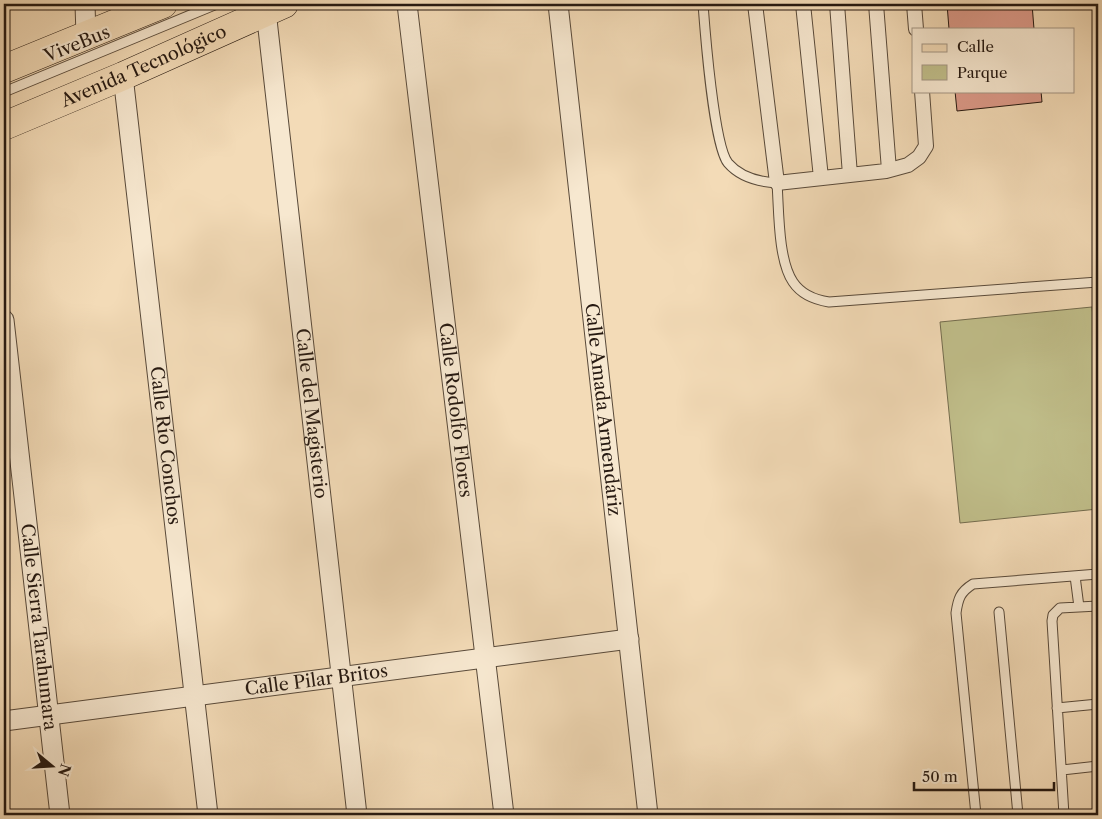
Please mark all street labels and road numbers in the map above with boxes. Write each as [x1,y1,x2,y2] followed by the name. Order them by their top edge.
[57,20,230,112] street label: Avenida Tecnológico
[40,21,113,67] street label: ViveBus
[580,302,626,517] street label: Calle Amada Armendáriz
[434,321,477,499] street label: Calle Rodolfo Flores
[291,327,332,500] street label: Calle del Magisterio
[145,365,186,526] street label: Calle Río Conchos
[16,522,61,732] street label: Calle Sierra Tarahumara
[243,660,389,700] street label: Calle Pilar Britos

